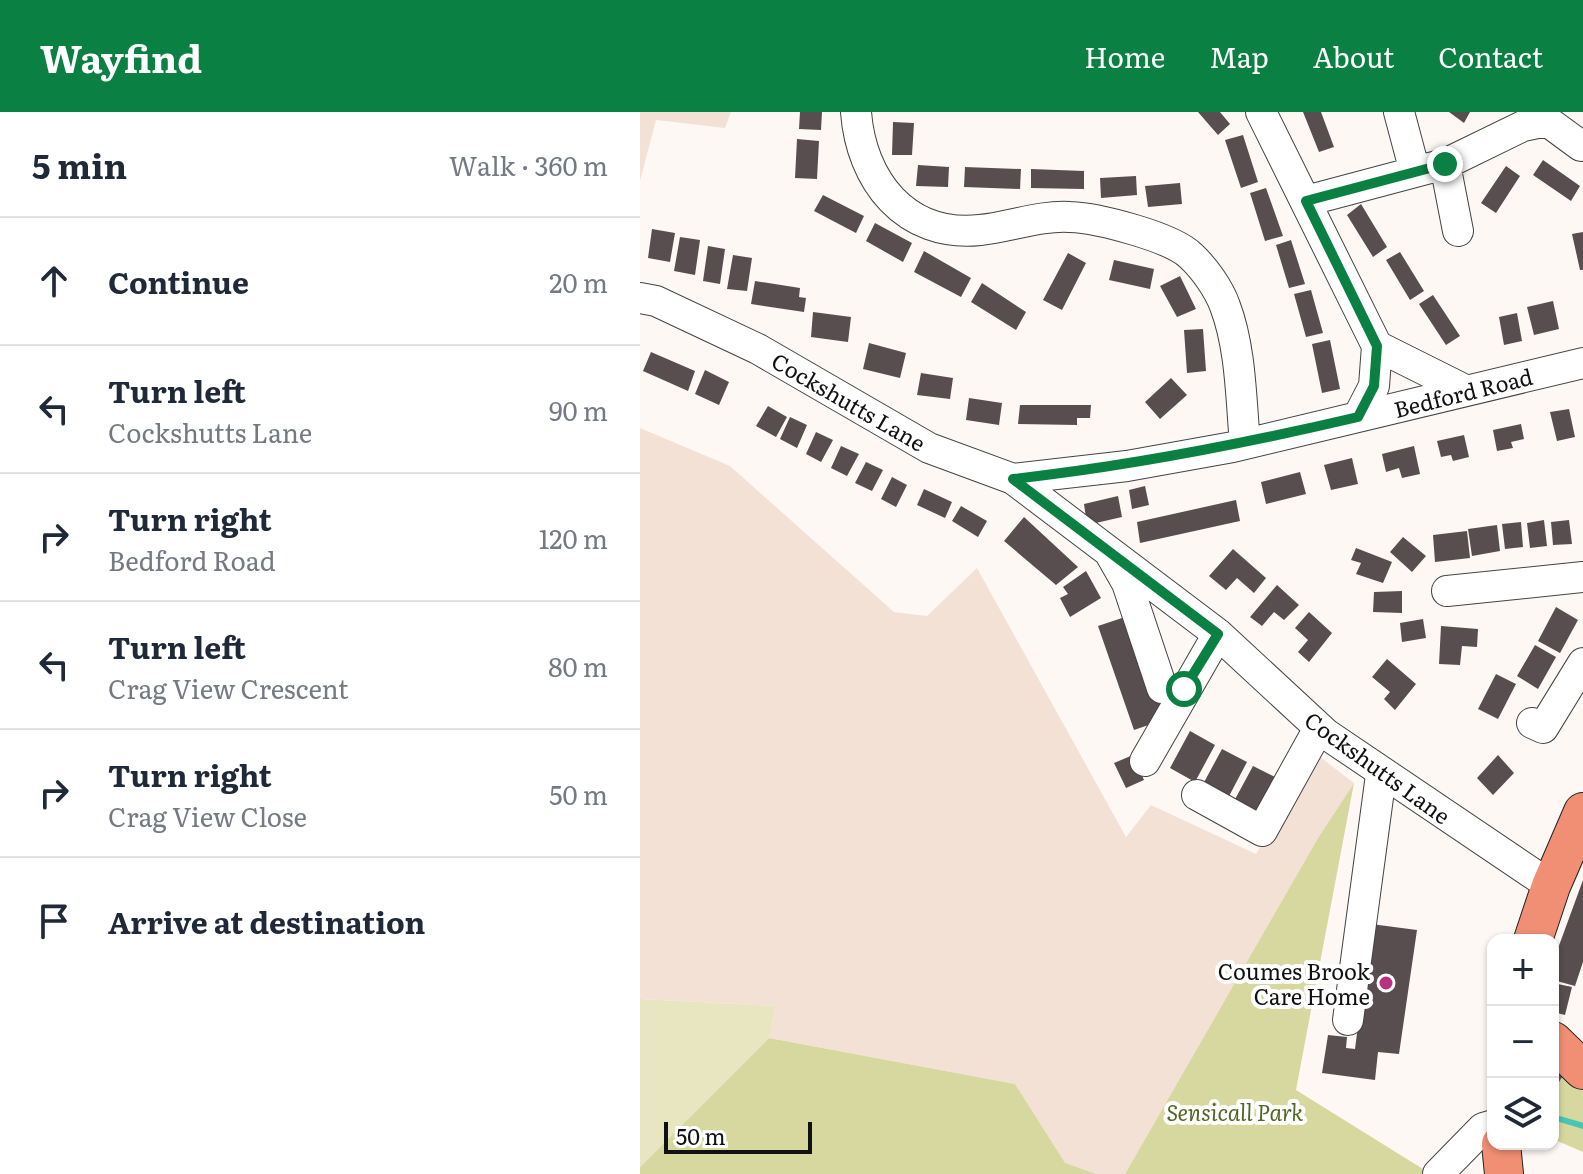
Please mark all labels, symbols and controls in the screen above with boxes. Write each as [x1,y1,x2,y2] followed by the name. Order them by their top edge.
[40,28,202,85] text: Wayfind
[1084,35,1165,77] text: Home
[1209,35,1269,77] text: Map
[1313,35,1394,77] text: About
[1438,35,1543,77] text: Contact
[32,139,127,189] text: 5 min
[449,145,608,184] text: Walk · 360 m
[1427,146,1463,182] route end
[32,259,76,303] icon: ahead
[108,259,249,303] text: Continue
[549,262,608,301] text: 20 m
[766,343,932,459] street label: Cockshutts Lane
[1390,359,1536,425] street label: Bedford Road
[108,368,246,412] text: Turn left
[32,387,76,431] icon: left
[549,390,608,429] text: 90 m
[108,412,312,451] text: Cockshutts Lane
[108,496,272,540] text: Turn right
[32,515,76,559] icon: right
[539,518,608,557] text: 120 m
[108,540,276,579] text: Bedford Road
[108,624,246,668] text: Turn left
[32,643,76,687] icon: left
[548,646,608,685] text: 80 m
[108,668,349,707] text: Crag View Crescent
[1166,671,1202,707] route start
[1298,703,1458,831] street label: Cockshutts Lane
[108,752,272,796] text: Turn right
[32,771,76,815] icon: right
[549,774,608,813] text: 50 m
[108,796,307,835] text: Crag View Close
[32,899,76,943] icon: arrive
[108,899,425,943] text: Arrive at destination
[1487,934,1559,1150] map controls
[1487,934,1559,1006] button: +
[1218,954,1371,1012] place label: Coumes Brook Care Home
[1377,974,1395,992] marker: Coumes Brook Care Home
[1487,1006,1559,1078] button: −
[1487,1078,1559,1150] button: layers
[1167,1095,1303,1128] park label: Sensicall Park
[664,1118,812,1154] scale bar
[676,1119,726,1152] text: 50 m

